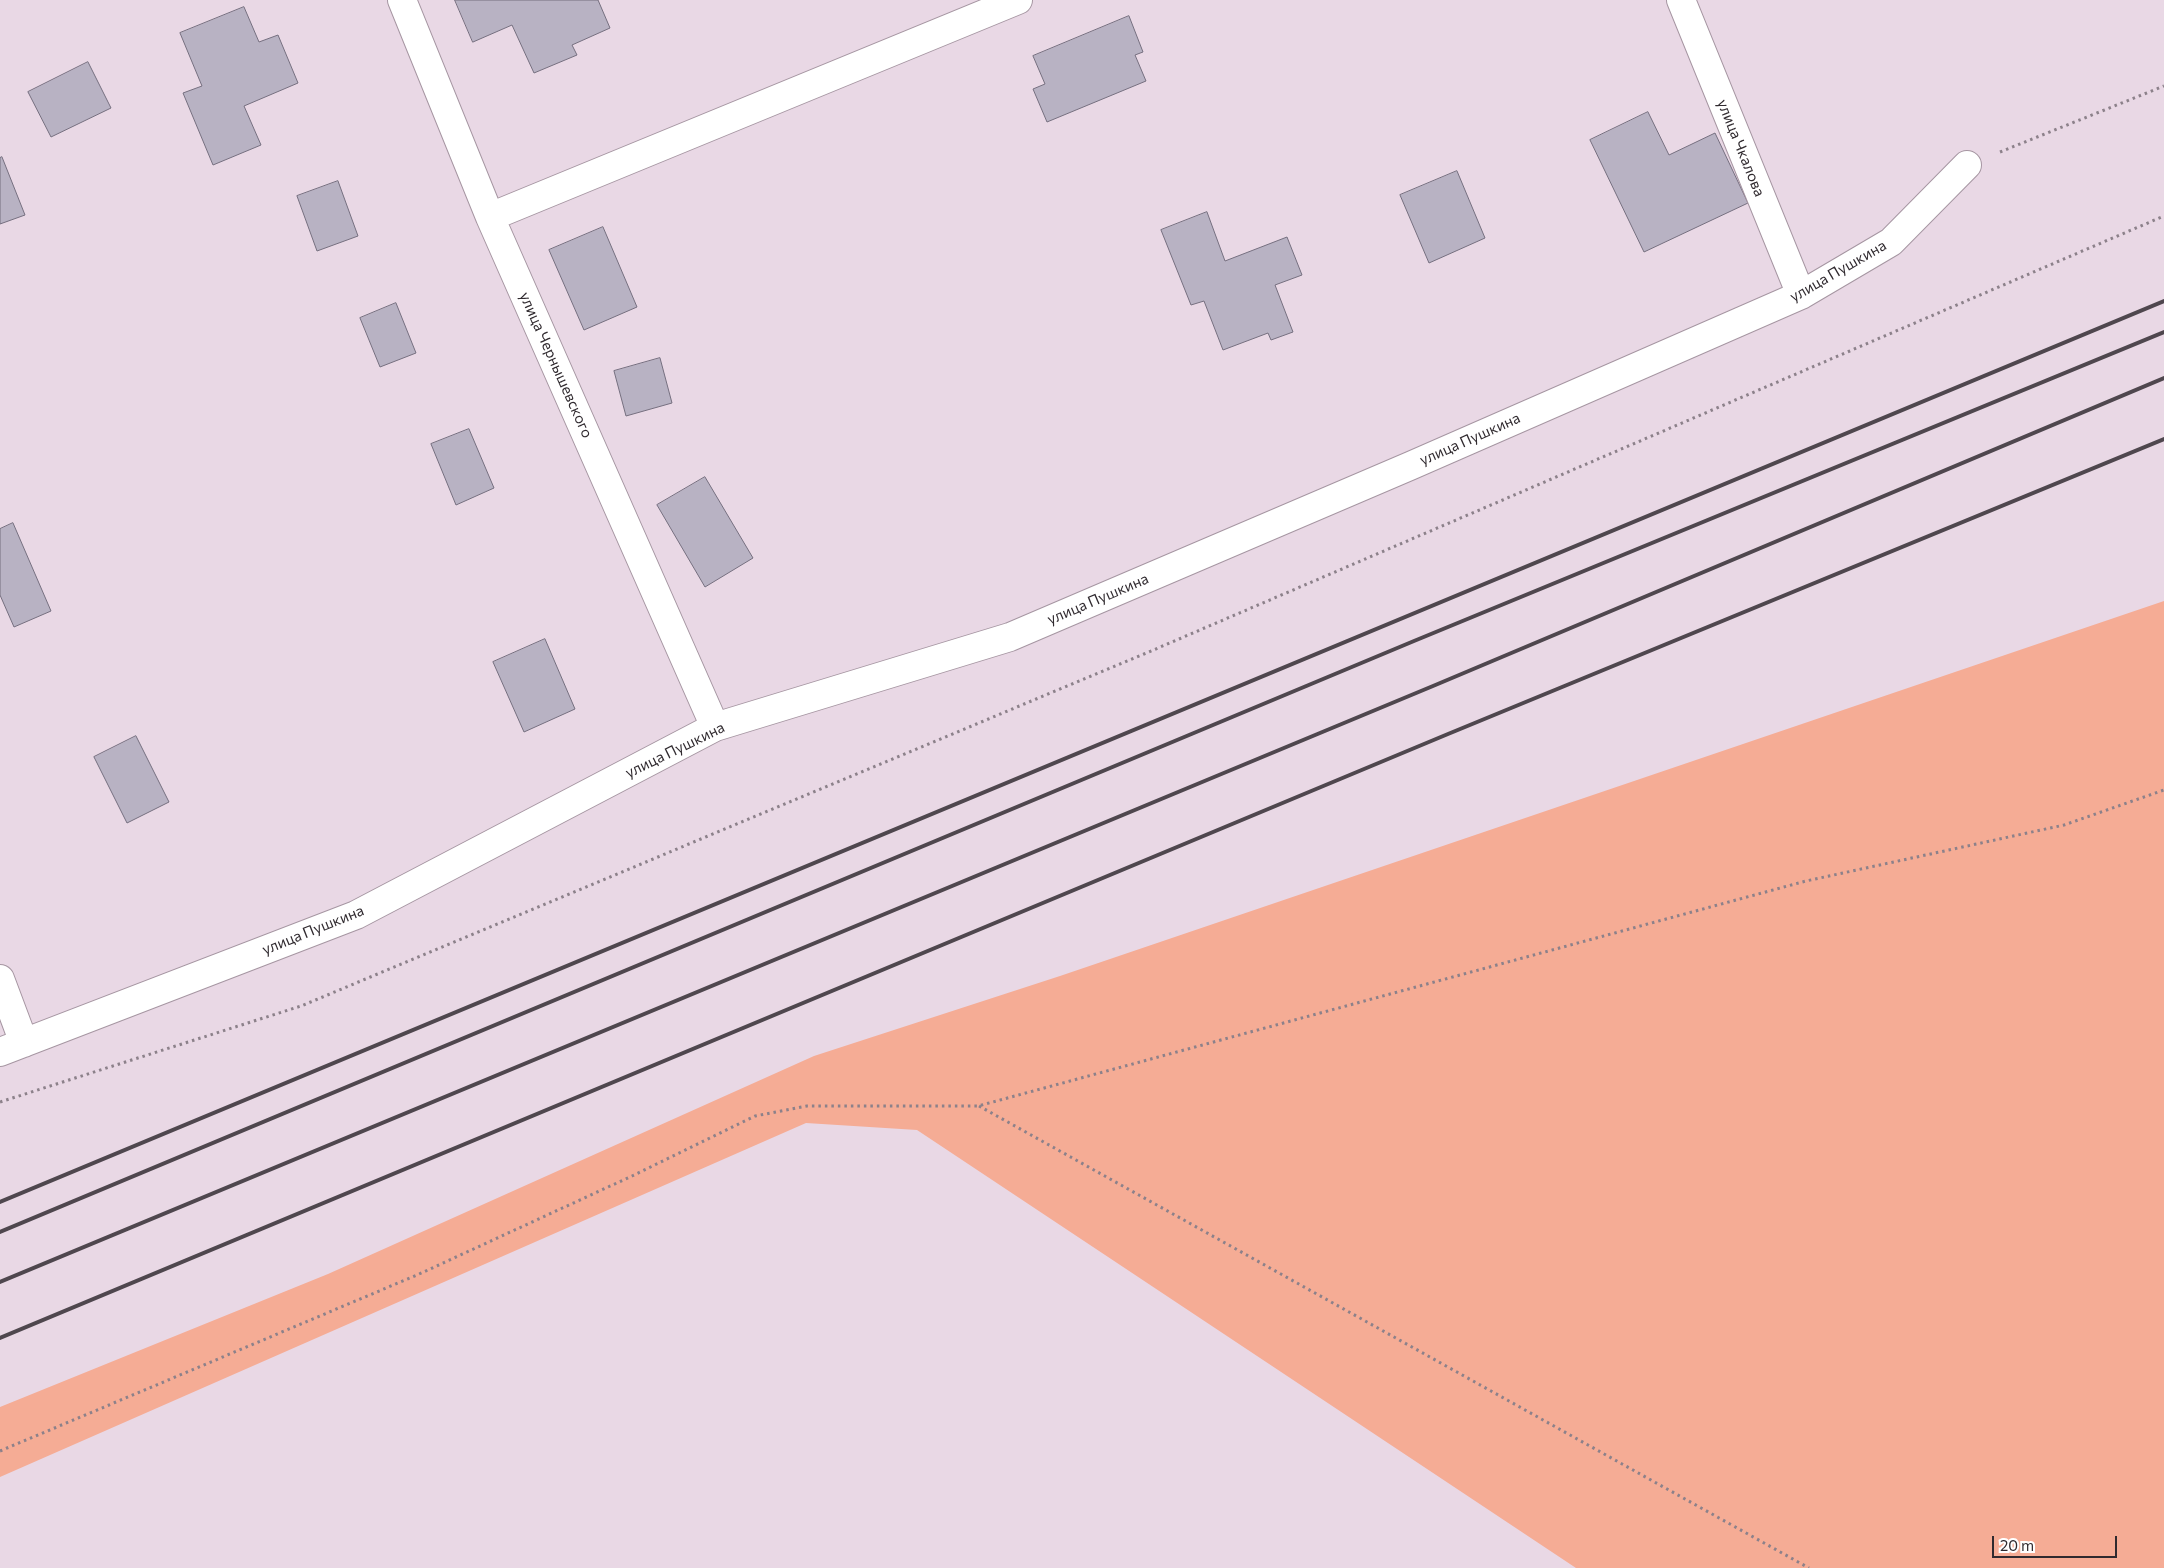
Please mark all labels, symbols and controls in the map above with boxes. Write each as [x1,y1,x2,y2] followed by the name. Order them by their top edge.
[1713,97,1769,199] street label: улица Чкалова
[1787,236,1889,306] street label: улица Пушкина
[516,289,596,441] street label: улица Чернышевского
[1417,409,1523,469] street label: улица Пушкина
[1045,570,1151,628] street label: улица Пушкина
[622,718,728,782] street label: улица Пушкина
[259,901,367,959] street label: улица Пушкина
[1994,1526,2119,1558] scale bar
[2000,1536,2034,1554] text: 20 m

